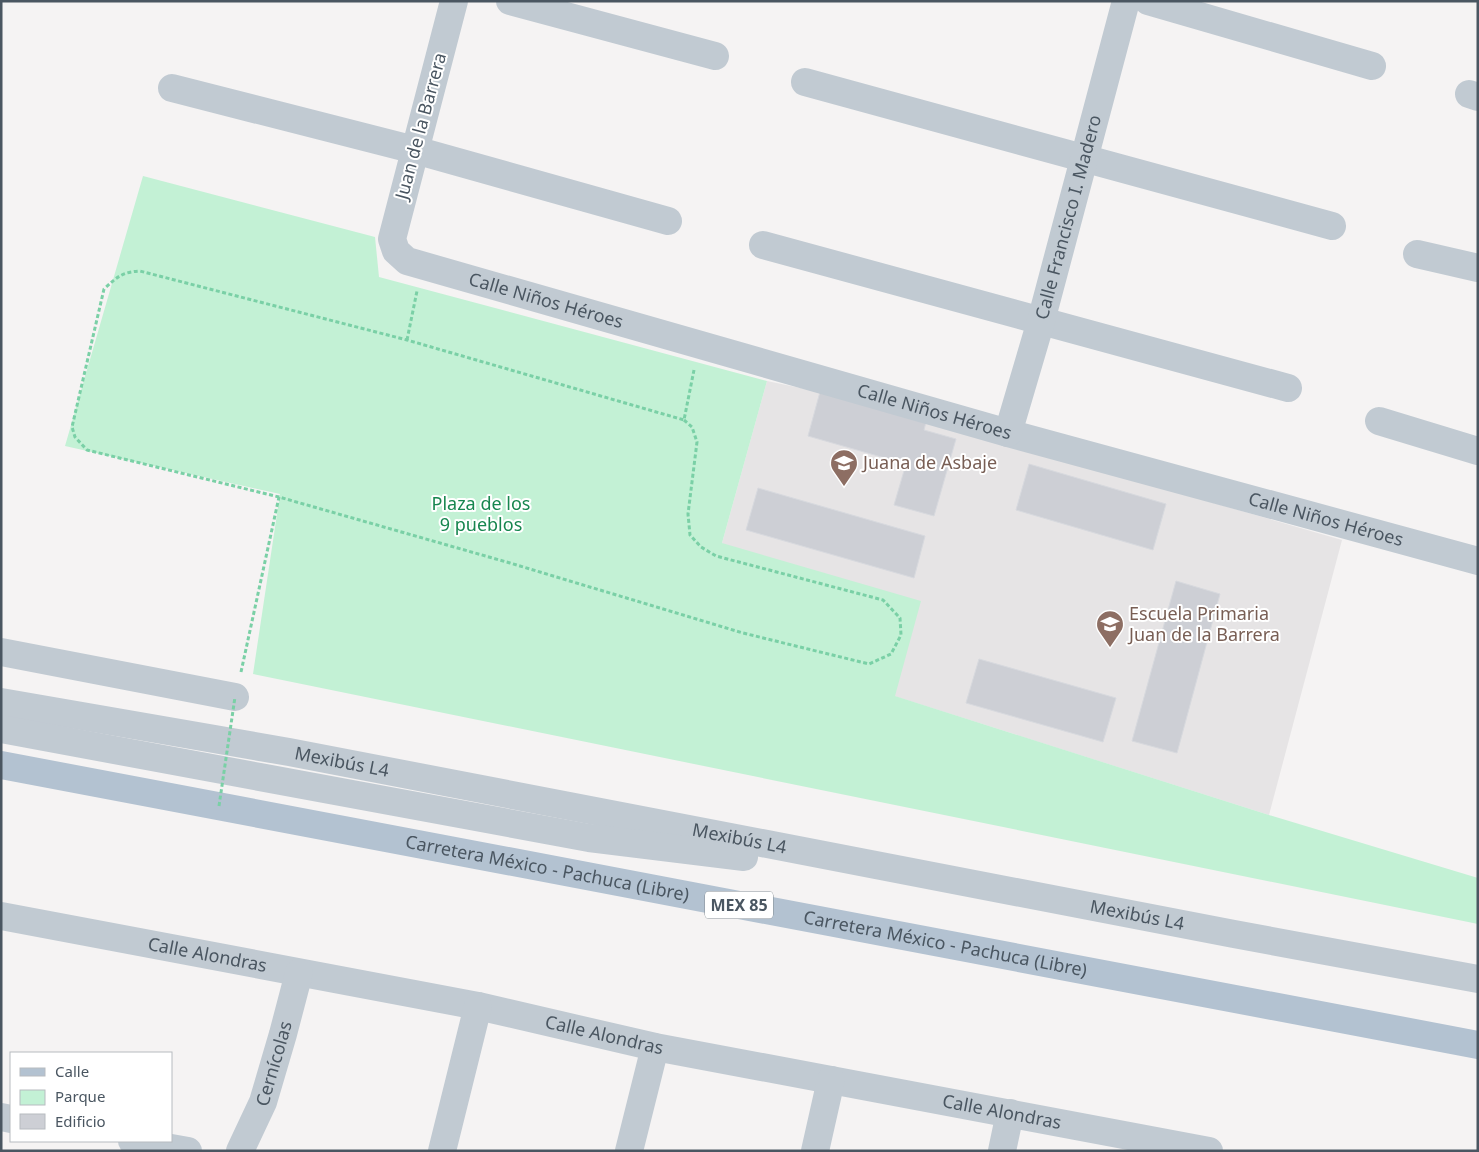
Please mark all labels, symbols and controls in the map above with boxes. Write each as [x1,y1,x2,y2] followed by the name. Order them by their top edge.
[388,50,451,204] street label: Juan de la Barrera
[1029,112,1106,322] street label: Calle Francisco I. Madero
[466,266,626,333] street label: Calle Niños Héroes
[855,377,1015,444] street label: Calle Niños Héroes
[829,448,859,487] school or university icon: Juana de Asbaje
[861,450,997,474] place label: Juana de Asbaje
[1246,486,1406,551] street label: Calle Niños Héroes
[432,491,530,536] park label: Plaza de los 9 pueblos
[1127,601,1280,646] place label: Escuela Primaria Juan de la Barrera
[1095,609,1125,648] school or university icon: Escuela Primaria Juan de la Barrera
[293,740,391,782] street label: Mexibús L4
[690,817,789,859] street label: Mexibús L4
[404,829,691,906] street label: Carretera México - Pachuca (Libre)
[705,892,773,918] road number: MEX 85
[1088,894,1186,935] street label: Mexibús L4
[802,904,1089,982] street label: Carretera México - Pachuca (Libre)
[146,931,269,977] street label: Calle Alondras
[543,1009,666,1059] street label: Calle Alondras
[249,1018,297,1109] street label: Cernícolas
[10,1052,172,1142] legend
[55,1061,89,1081] text: Calle
[55,1086,105,1106] text: Parque
[940,1088,1064,1134] street label: Calle Alondras
[55,1111,106,1131] text: Edificio

